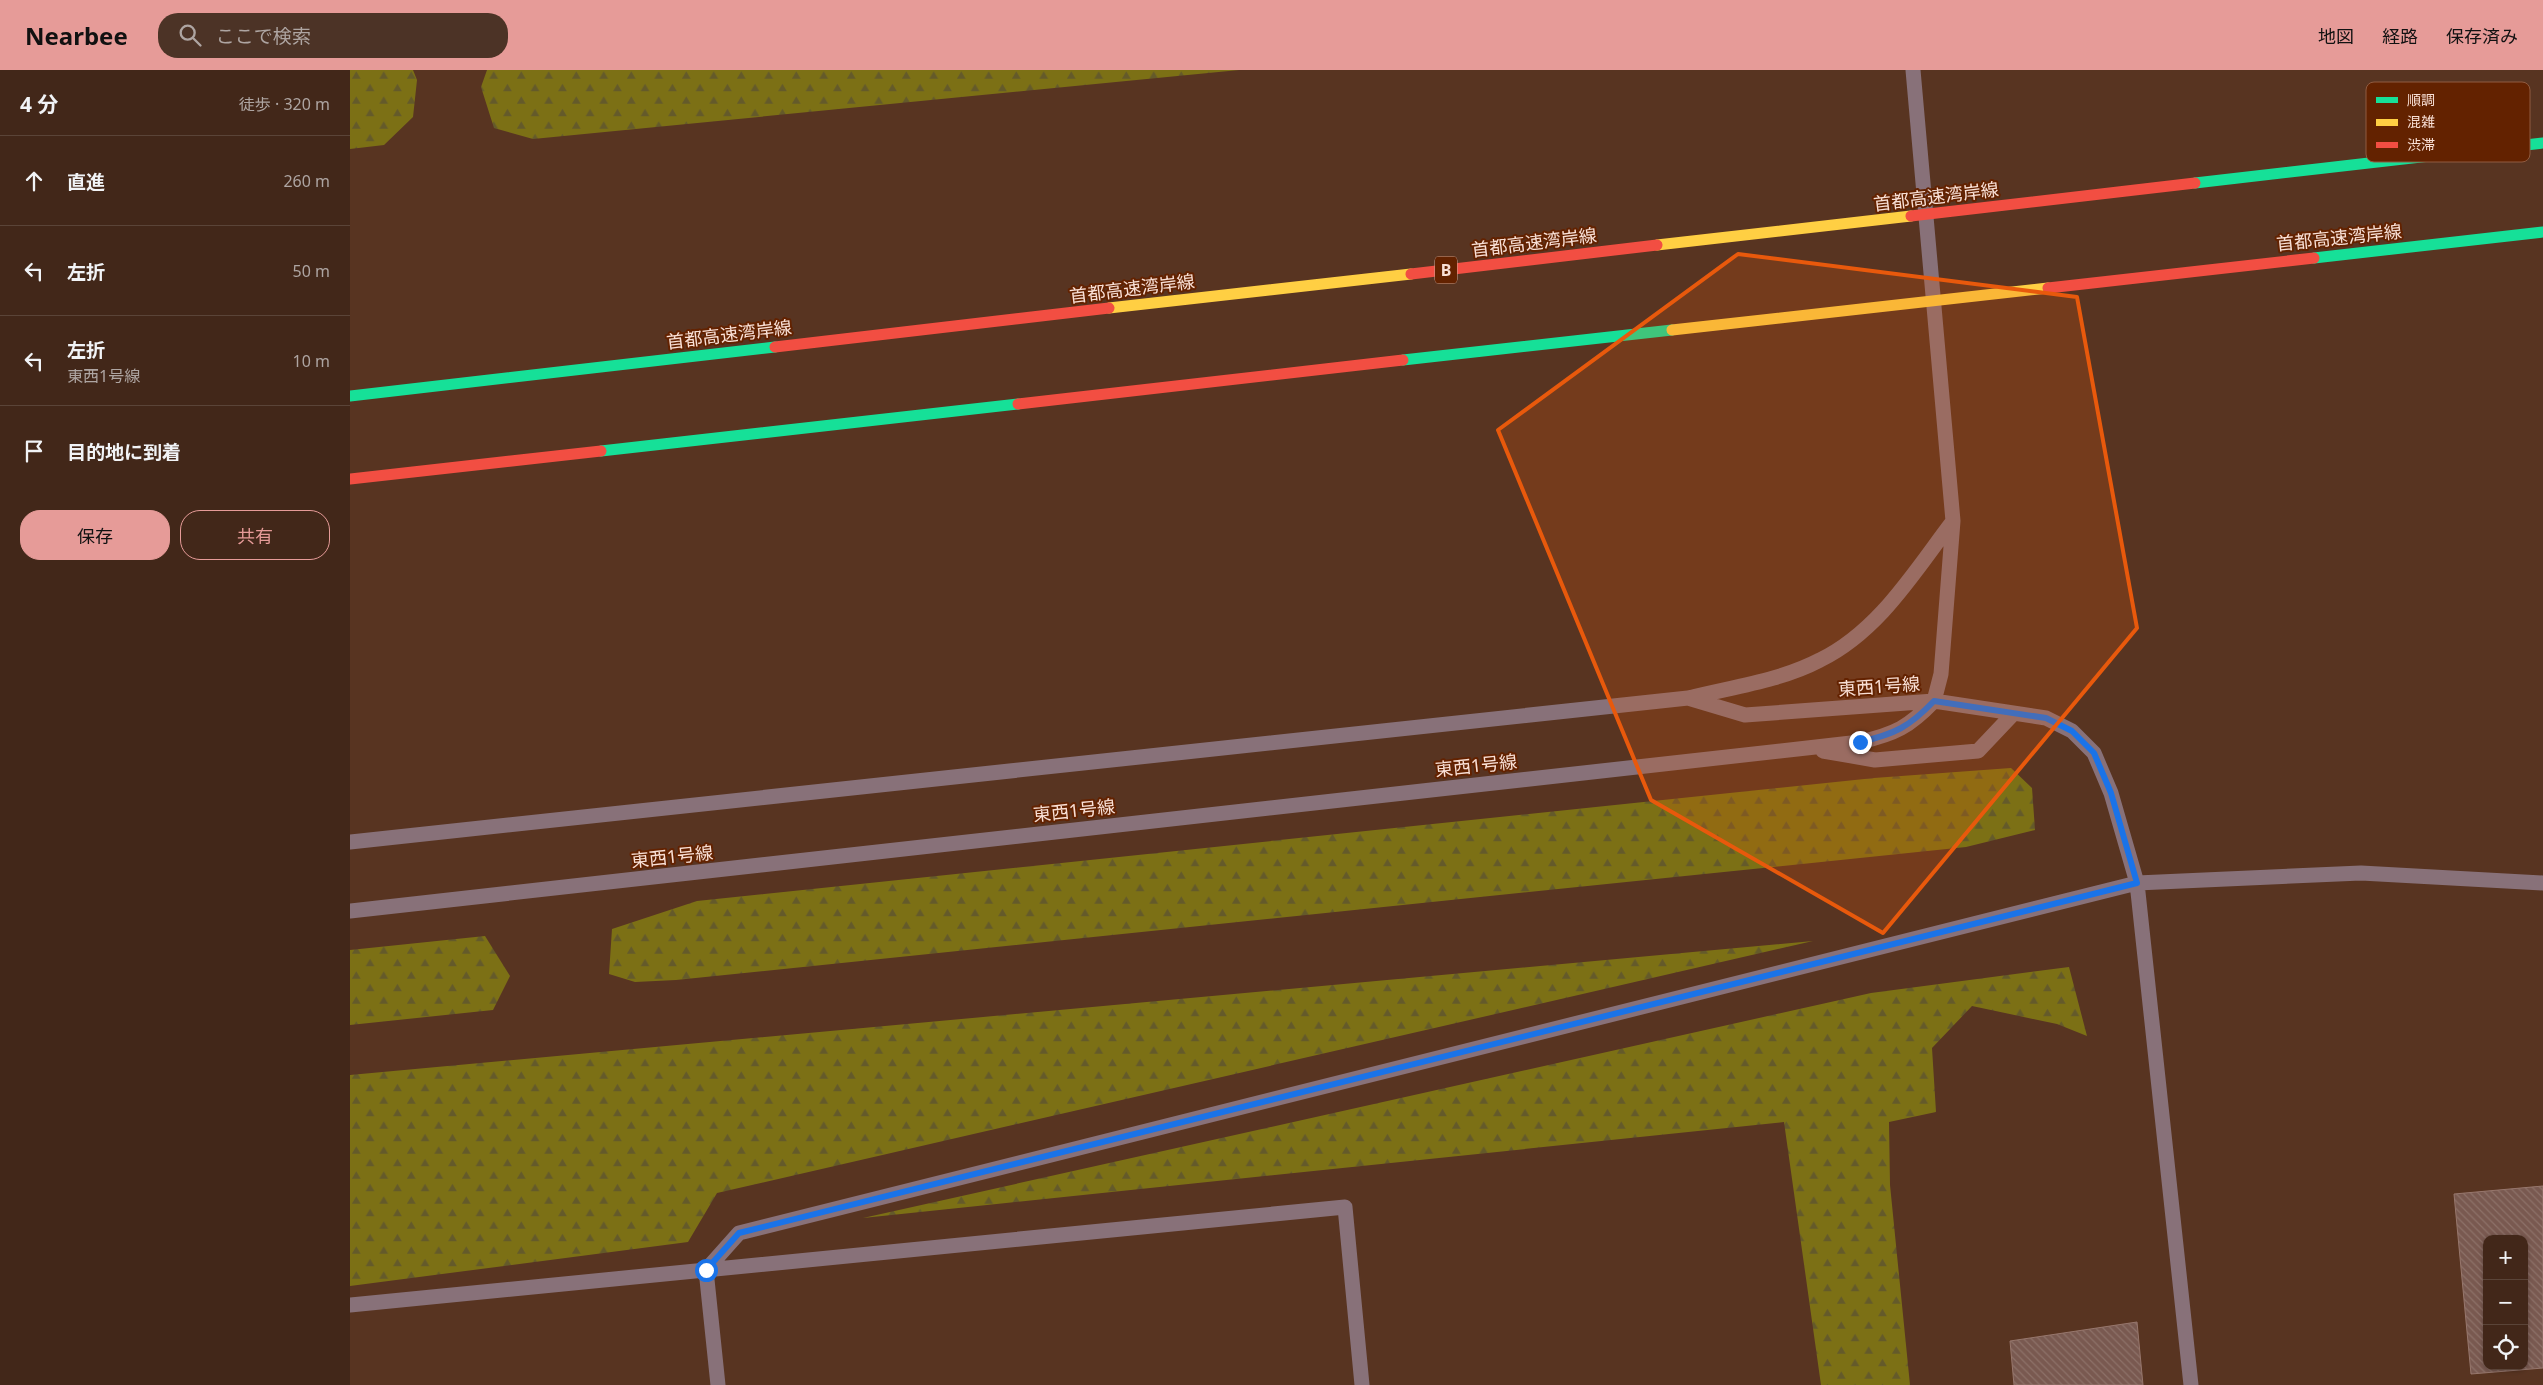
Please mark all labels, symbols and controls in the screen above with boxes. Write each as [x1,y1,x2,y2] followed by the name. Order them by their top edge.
[158,13,508,58] search box
[25,19,128,52] text: Nearbee
[176,21,204,49] icon: search
[216,23,311,49] text: ここで検索
[2318,24,2354,48] text: 地図
[2382,24,2418,48] text: 経路
[2446,24,2518,48] text: 保存済み
[2366,82,2530,162] legend
[20,90,58,118] text: 4 分
[2407,90,2435,109] text: 順調
[239,93,330,115] text: 徒歩 · 320 m
[2407,112,2435,131] text: 混雑
[2407,135,2435,154] text: 渋滞
[20,167,48,195] icon: ahead
[67,169,105,195] text: 直進
[283,170,330,192] text: 260 m
[1872,176,2000,216] street label: 首都高速湾岸線
[2275,218,2403,256] street label: 首都高速湾岸線
[1470,222,1598,262] street label: 首都高速湾岸線
[1435,256,1457,284] road number: B
[20,257,48,285] icon: left
[67,259,105,285] text: 左折
[293,260,330,282] text: 50 m
[1068,268,1196,308] street label: 首都高速湾岸線
[665,314,793,354] street label: 首都高速湾岸線
[67,337,105,363] text: 左折
[20,347,48,375] icon: left
[293,350,330,372] text: 10 m
[67,365,140,387] text: 東西1号線
[20,437,48,465] icon: arrive
[67,439,181,465] text: 目的地に到着
[20,510,170,560] button: 保存
[180,510,330,560] button: 共有
[1837,671,1921,701] street label: 東西1号線
[1849,731,1872,754] route end
[1434,749,1518,781] street label: 東西1号線
[1032,794,1116,826] street label: 東西1号線
[630,840,714,872] street label: 東西1号線
[2483,1235,2528,1370] map controls
[2483,1235,2528,1280] button: +
[695,1259,718,1282] route start
[2483,1280,2528,1325] button: −
[2483,1325,2528,1370] button: locate

